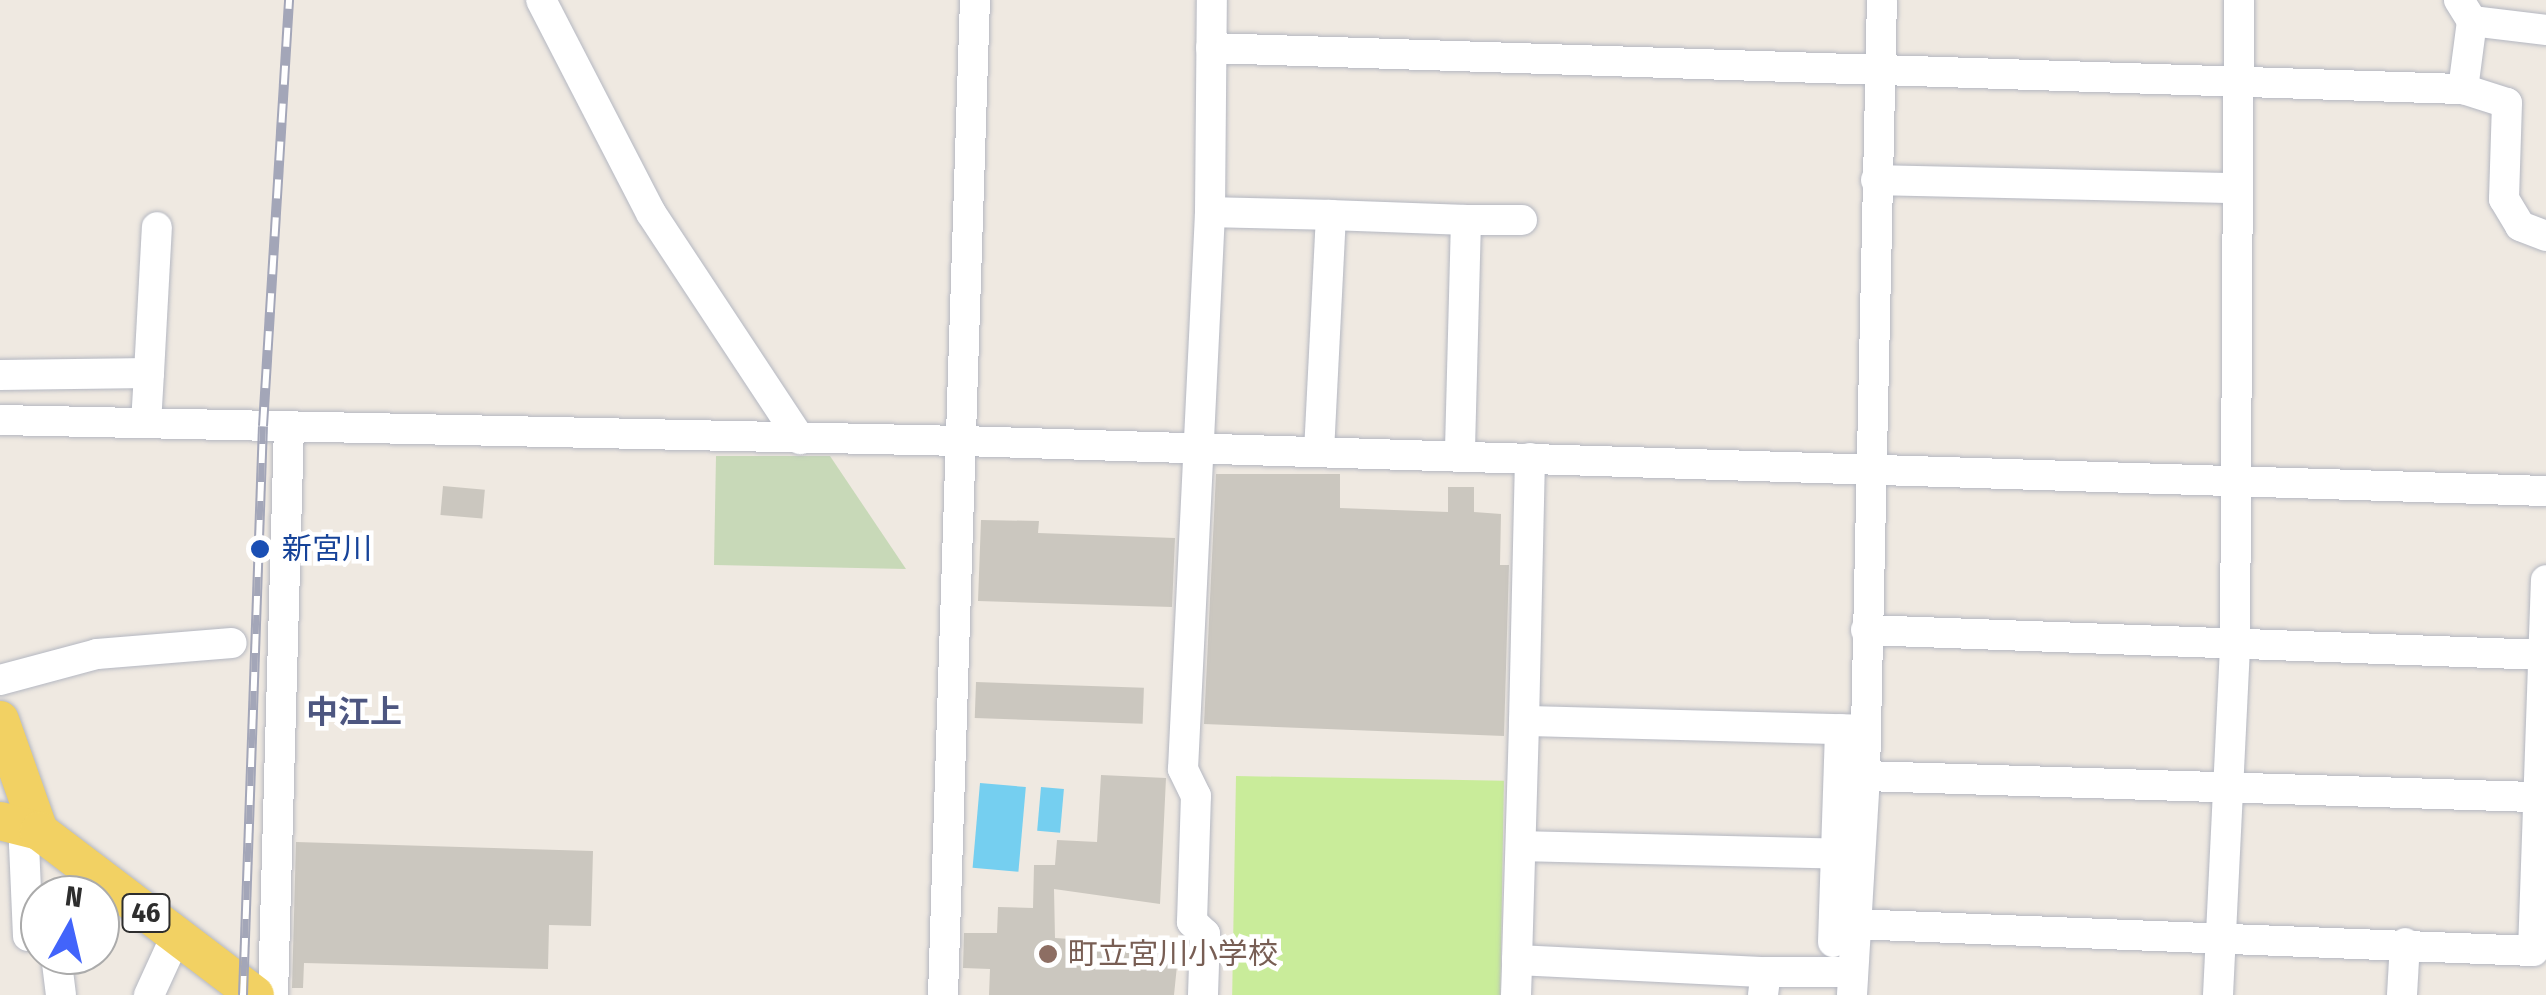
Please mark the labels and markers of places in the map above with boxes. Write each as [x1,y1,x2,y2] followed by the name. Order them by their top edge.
[282,531,372,567] place label: 新宮川
[247,536,273,562] marker: 新宮川
[1068,936,1278,972] place label: 町立宮川小学校
[1037,943,1059,965] marker: 町立宮川小学校

